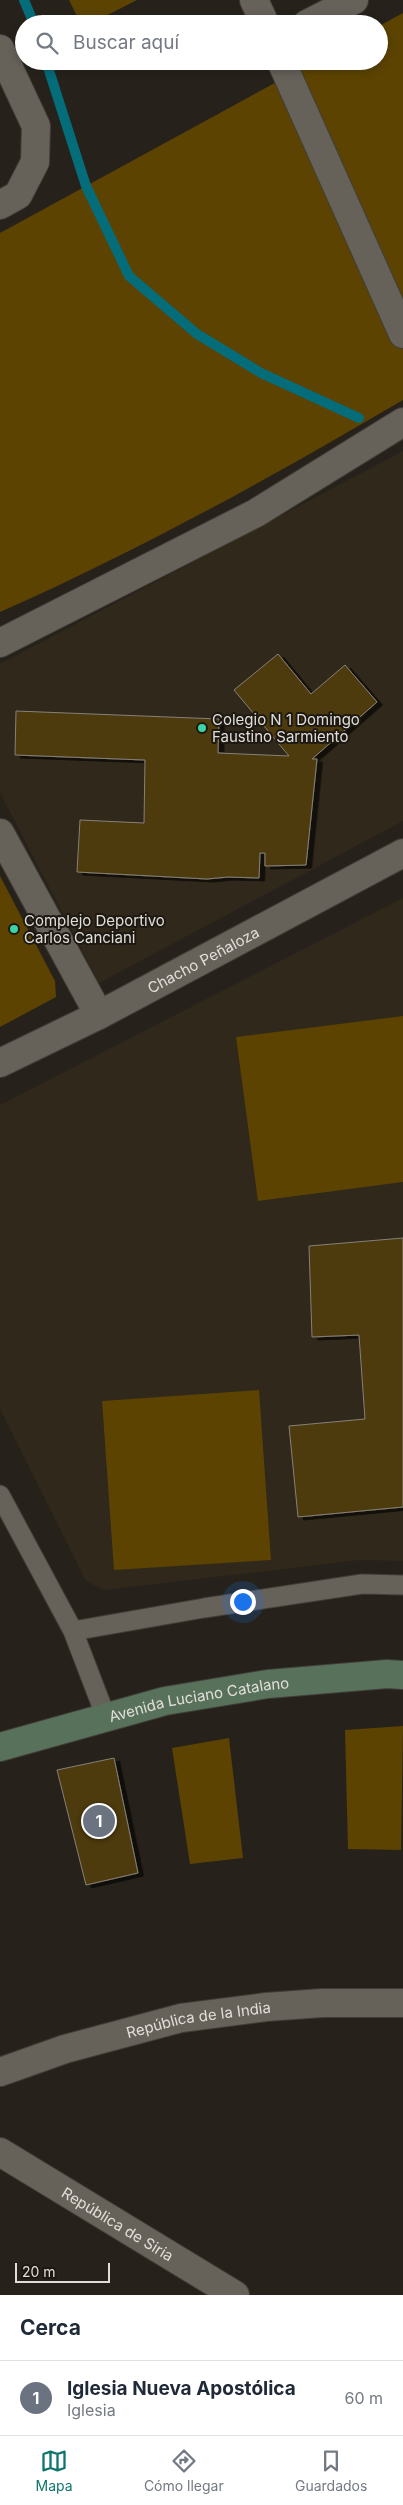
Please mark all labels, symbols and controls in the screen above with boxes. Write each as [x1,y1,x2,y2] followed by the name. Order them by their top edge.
[15,15,388,70] search box
[33,29,61,57] icon: search
[73,31,179,54] text: Buscar aquí
[212,710,360,746] place label: Colegio N 1 Domingo Faustino Sarmiento
[196,722,208,734] marker: Colegio N 1 Domingo Faustino Sarmiento
[24,911,165,947] place label: Complejo Deportivo Carlos Canciani
[144,922,262,997] street label: Chacho Peñaloza
[8,923,20,935] marker: Complejo Deportivo Carlos Canciani
[230,1589,256,1615] your location
[107,1673,290,1726] street label: Avenida Luciano Catalano
[83,1802,115,1840] pin: 1
[124,1997,271,2042] street label: República de la India
[58,2182,177,2265] street label: República de Siria
[15,2260,110,2283] scale bar
[22,2263,56,2280] text: 20 m
[20,2315,81,2340] text: Cerca
[67,2377,296,2400] text: Iglesia Nueva Apostólica
[33,2388,39,2408] text: 1
[344,2388,383,2408] text: 60 m
[67,2400,116,2420] text: Iglesia
[36,2447,73,2494] tab: Mapa
[144,2447,224,2494] tab: Cómo llegar
[295,2447,367,2494] tab: Guardados

